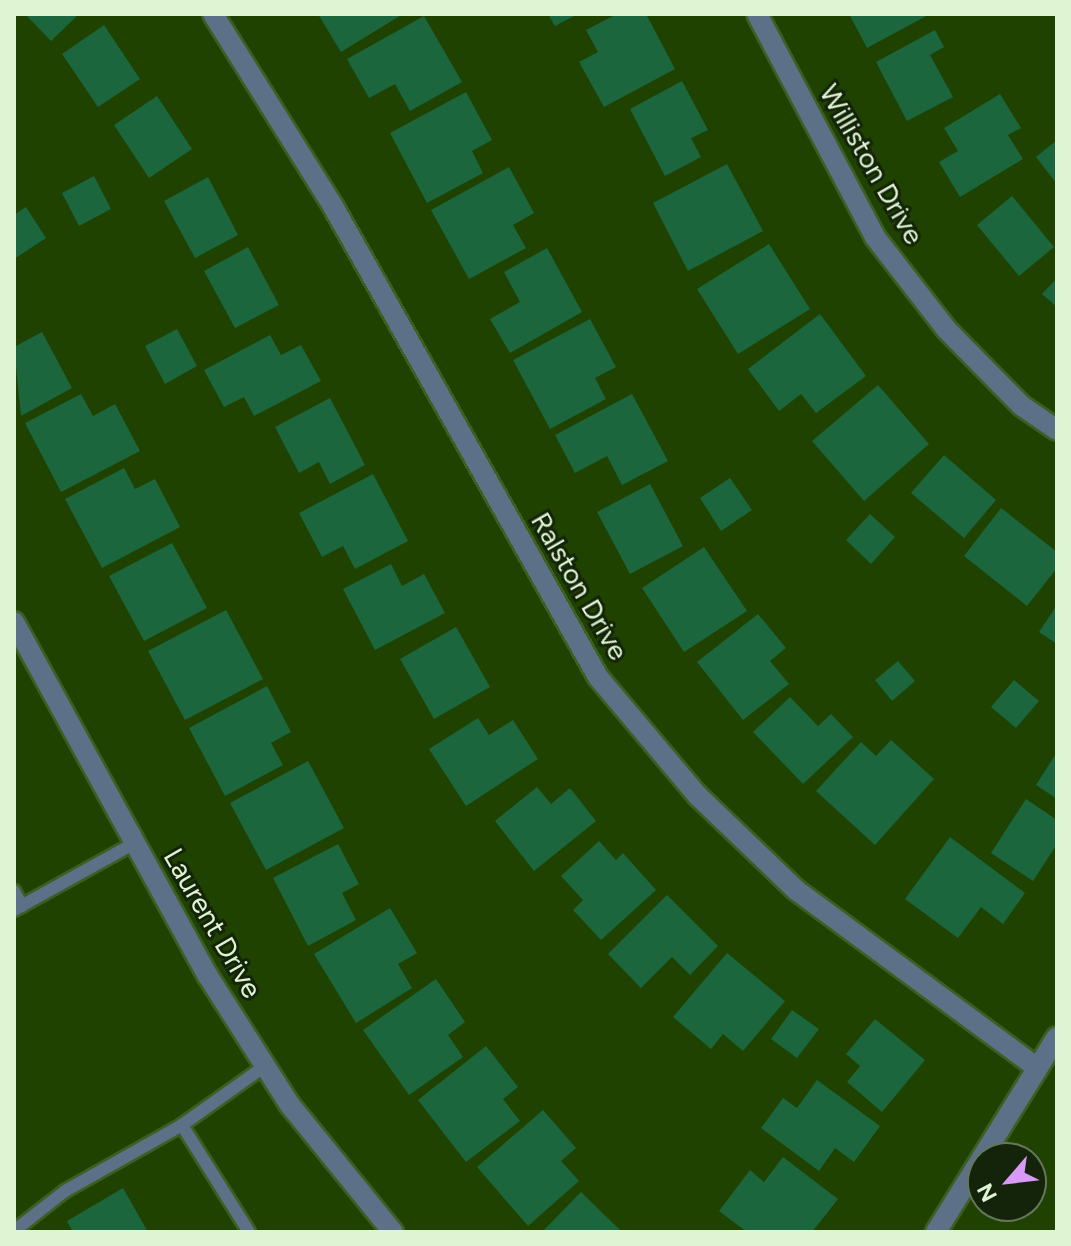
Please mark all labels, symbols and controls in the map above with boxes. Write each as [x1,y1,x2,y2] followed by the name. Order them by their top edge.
[813,78,931,250] street label: Williston Drive
[524,506,636,666] street label: Ralston Drive
[157,842,269,1004] street label: Laurent Drive
[967,1142,1047,1222] north arrow
[971,1179,1003,1206] text: N

